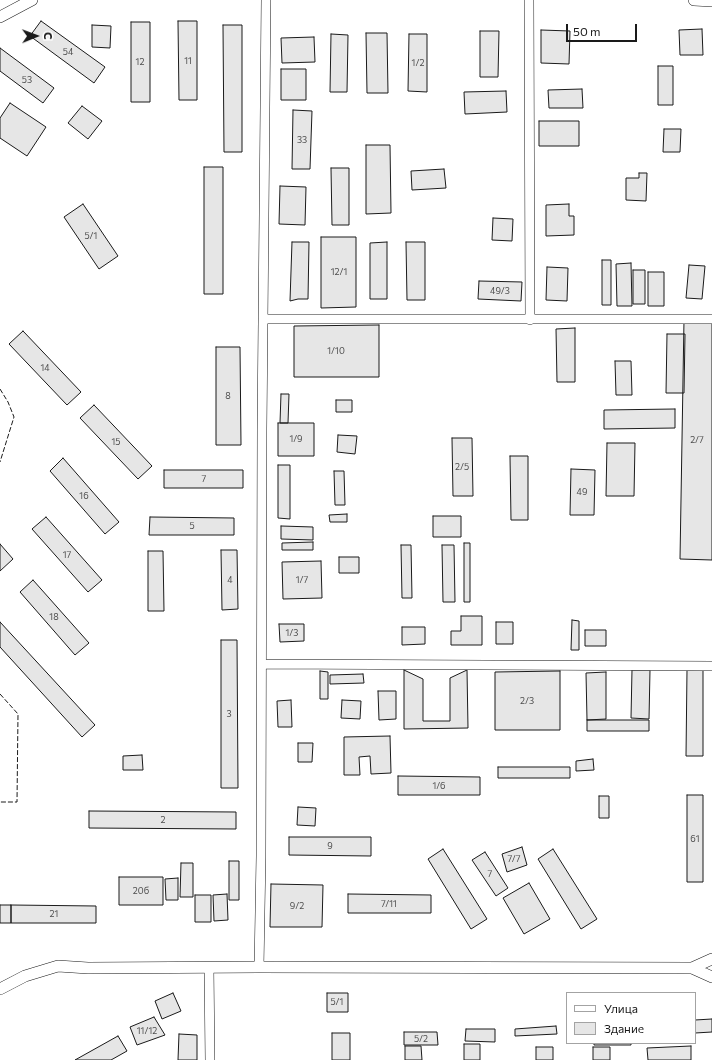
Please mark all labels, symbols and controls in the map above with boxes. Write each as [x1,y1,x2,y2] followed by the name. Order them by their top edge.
[16,16,56,56] north arrow
[568,16,639,42] scale bar
[573,24,601,38] text: 50 m
[42,32,55,40] text: С
[63,47,73,57] house number: 54
[184,56,192,66] house number: 11
[136,57,144,67] house number: 12
[412,58,424,68] house number: 1/2
[22,75,32,85] house number: 53
[297,135,307,145] house number: 33
[85,231,97,241] house number: 5/1
[331,267,347,277] house number: 12/1
[490,286,510,296] house number: 49/3
[327,346,345,356] house number: 1/10
[40,363,50,373] house number: 14
[225,391,231,401] house number: 8
[289,434,303,444] house number: 1/9
[690,435,704,445] house number: 2/7
[111,437,121,447] house number: 15
[455,462,469,472] house number: 2/5
[202,474,206,484] house number: 7
[577,487,587,497] house number: 49
[79,491,89,501] house number: 16
[189,521,195,531] house number: 5
[63,550,71,560] house number: 17
[227,575,233,585] house number: 4
[296,575,308,585] house number: 1/7
[49,612,59,622] house number: 18
[286,628,298,638] house number: 1/3
[520,696,534,706] house number: 2/3
[226,709,232,719] house number: 3
[432,781,446,791] house number: 1/6
[161,815,165,825] house number: 2
[690,834,700,844] house number: 61
[327,841,333,851] house number: 9
[508,854,520,864] house number: 7/7
[488,869,492,879] house number: 7
[133,886,149,896] house number: 20б
[381,899,397,909] house number: 7/11
[290,901,304,911] house number: 9/2
[50,909,58,919] house number: 21
[566,992,696,1044] legend
[331,997,343,1007] house number: 5/1
[604,1001,638,1015] text: Улица
[604,1021,644,1035] text: Здание
[137,1026,157,1036] house number: 11/12
[414,1034,428,1044] house number: 5/2

